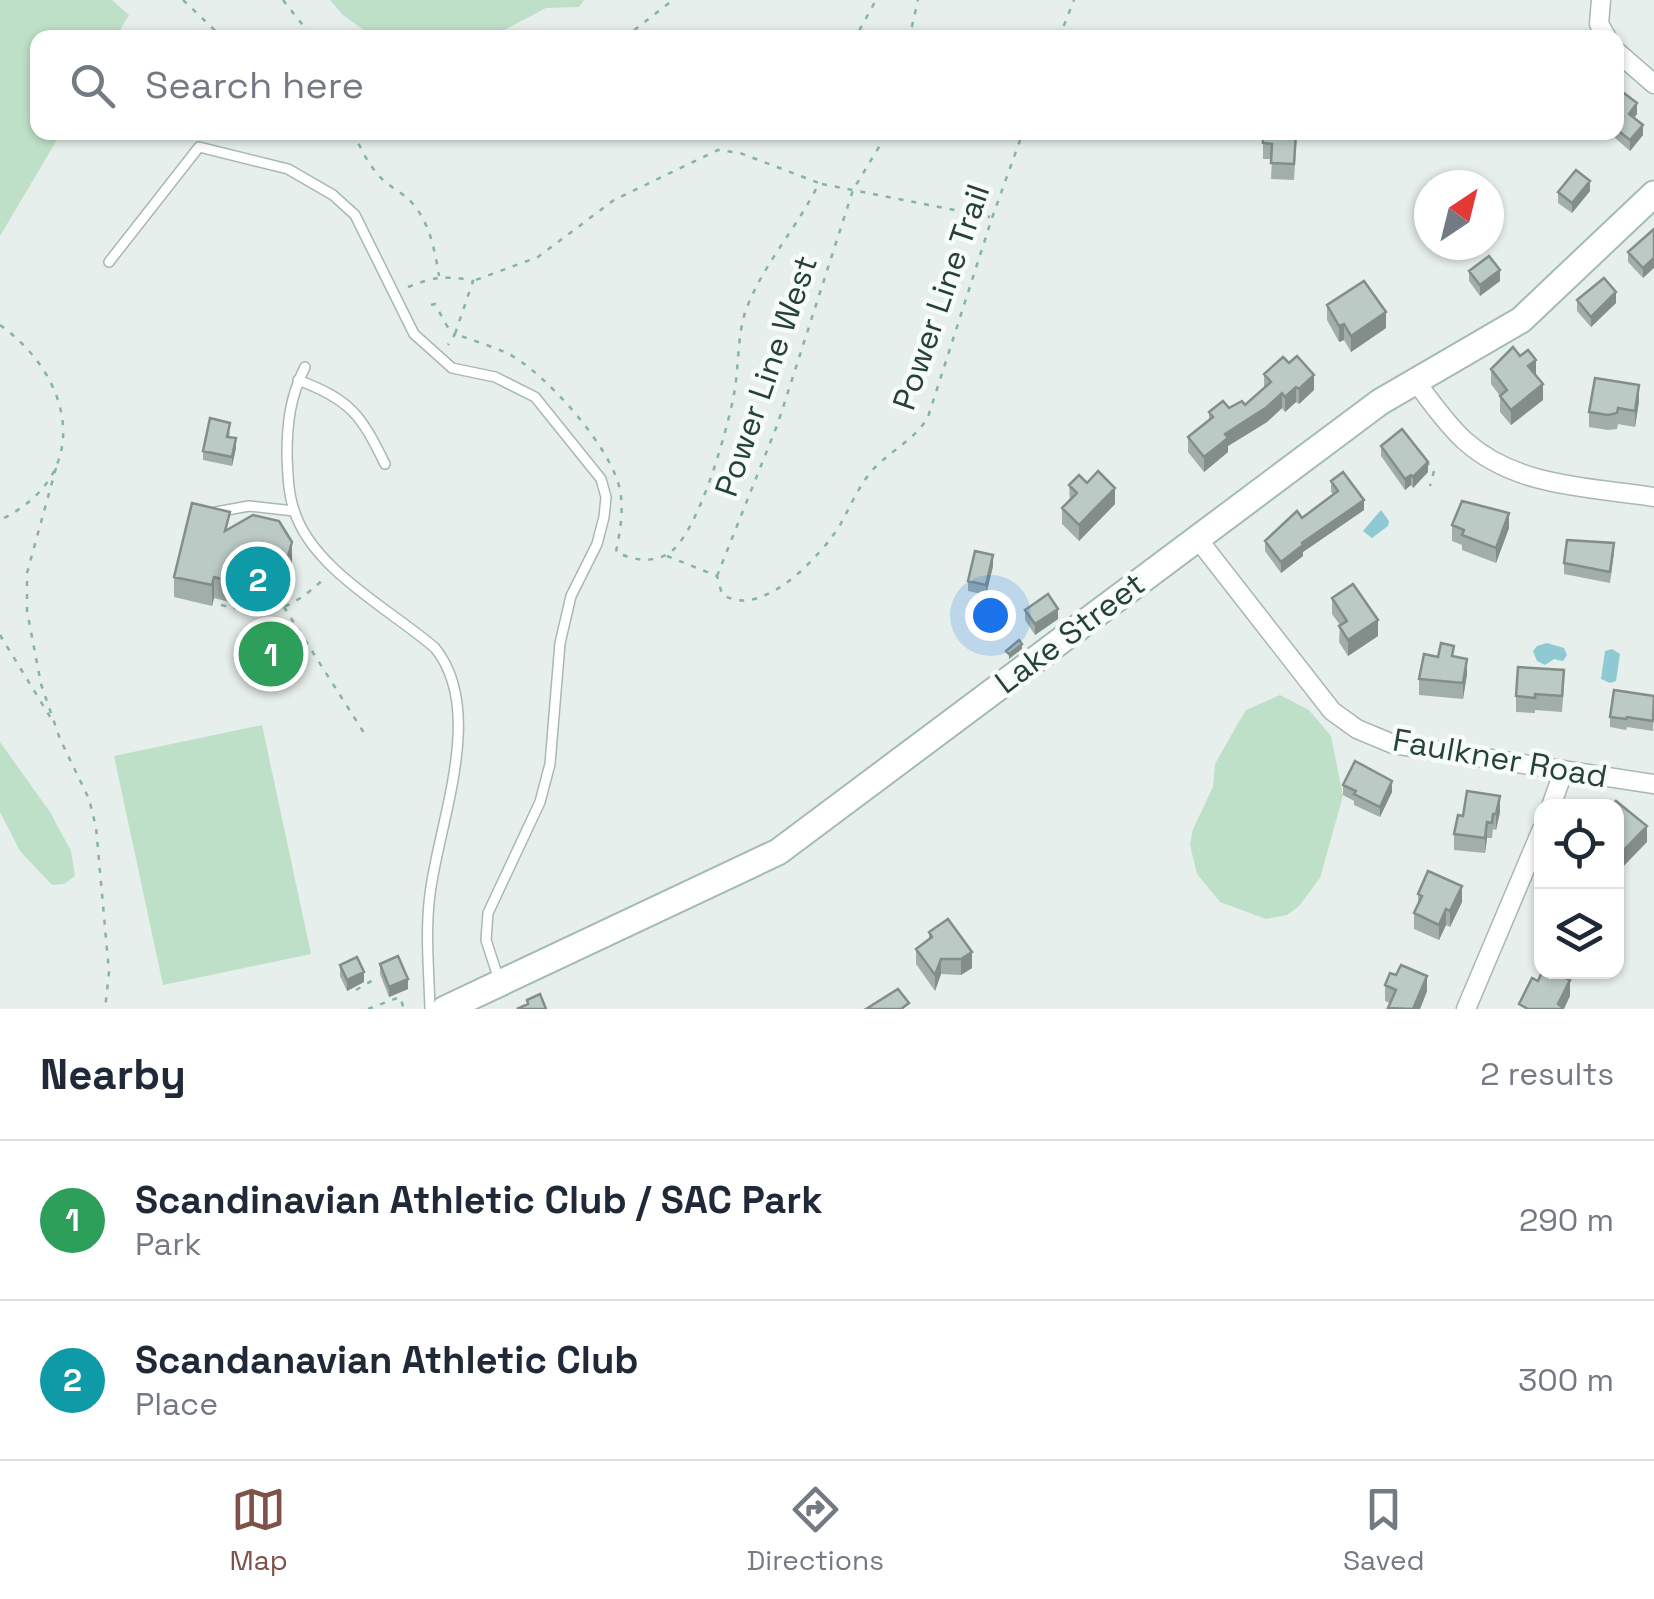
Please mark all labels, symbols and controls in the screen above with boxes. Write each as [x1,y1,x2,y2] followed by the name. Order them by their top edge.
[30,30,1624,140] search box
[65,58,120,113] icon: search
[145,61,364,109] text: Search here
[1414,170,1504,260] north arrow
[884,179,998,415] street label: Power Line Trail
[706,250,826,502] street label: Power Line West
[226,542,290,616] pin: 2
[987,564,1153,702] street label: Lake Street
[965,590,1016,641] your location
[238,616,304,692] pin: 1
[1390,719,1610,797] street label: Faulkner Road
[1534,799,1624,979] map controls
[1534,799,1624,889] button: locate
[1534,889,1624,979] button: layers
[40,1048,186,1101] text: Nearby
[1480,1054,1614,1094] text: 2 results
[135,1176,823,1224] text: Scandinavian Athletic Club / SAC Park
[65,1200,80,1240] text: 1
[1519,1200,1614,1240] text: 290 m
[135,1224,202,1264] text: Park
[135,1336,639,1384] text: Scandanavian Athletic Club
[63,1360,82,1400] text: 2
[1518,1360,1614,1400] text: 300 m
[135,1384,218,1424] text: Place
[229,1482,288,1578] tab: Map
[747,1482,884,1578] tab: Directions
[1343,1482,1425,1578] tab: Saved

